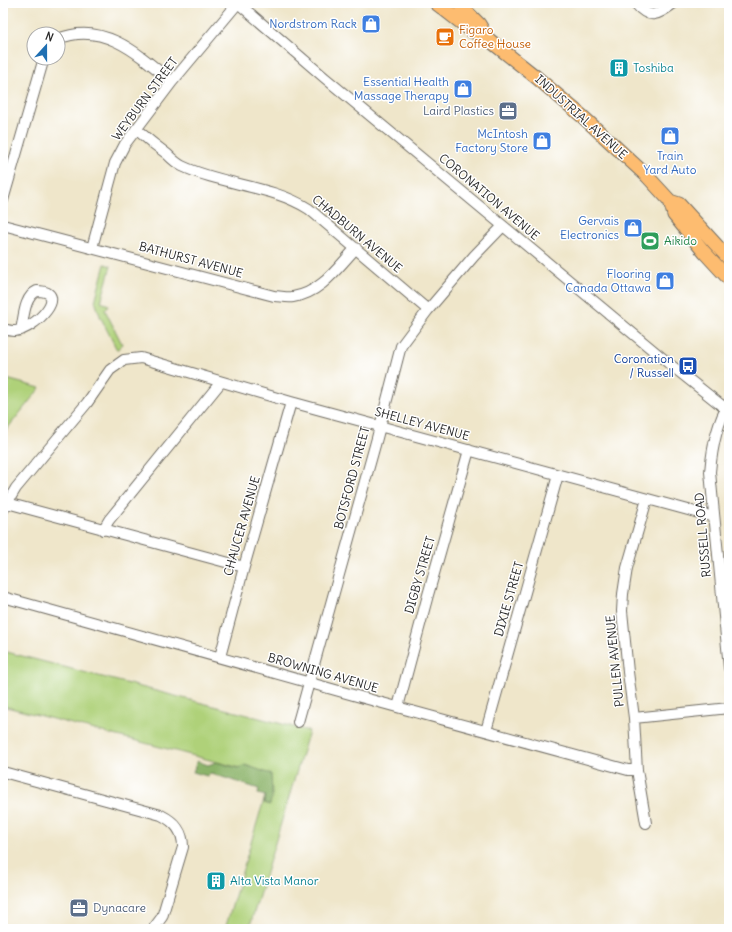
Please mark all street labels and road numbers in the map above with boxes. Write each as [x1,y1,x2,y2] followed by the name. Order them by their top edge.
[108,54,181,143] street label: WEYBURN STREET
[532,71,630,162] street label: INDUSTRIAL AVENUE
[436,150,543,243] street label: CORONATION AVENUE
[309,192,405,276] street label: CHADBURN AVENUE
[138,238,245,281] street label: BATHURST AVENUE
[373,404,471,443] street label: SHELLEY AVENUE
[331,425,372,531] street label: BOTSFORD STREET
[220,474,263,577] street label: CHAUCER AVENUE
[691,492,714,578] street label: RUSSELL ROAD
[401,534,438,615] street label: DIGBY STREET
[491,560,526,638] street label: DIXIE STREET
[602,614,627,708] street label: PULLEN AVENUE
[266,650,380,695] street label: BROWNING AVENUE

